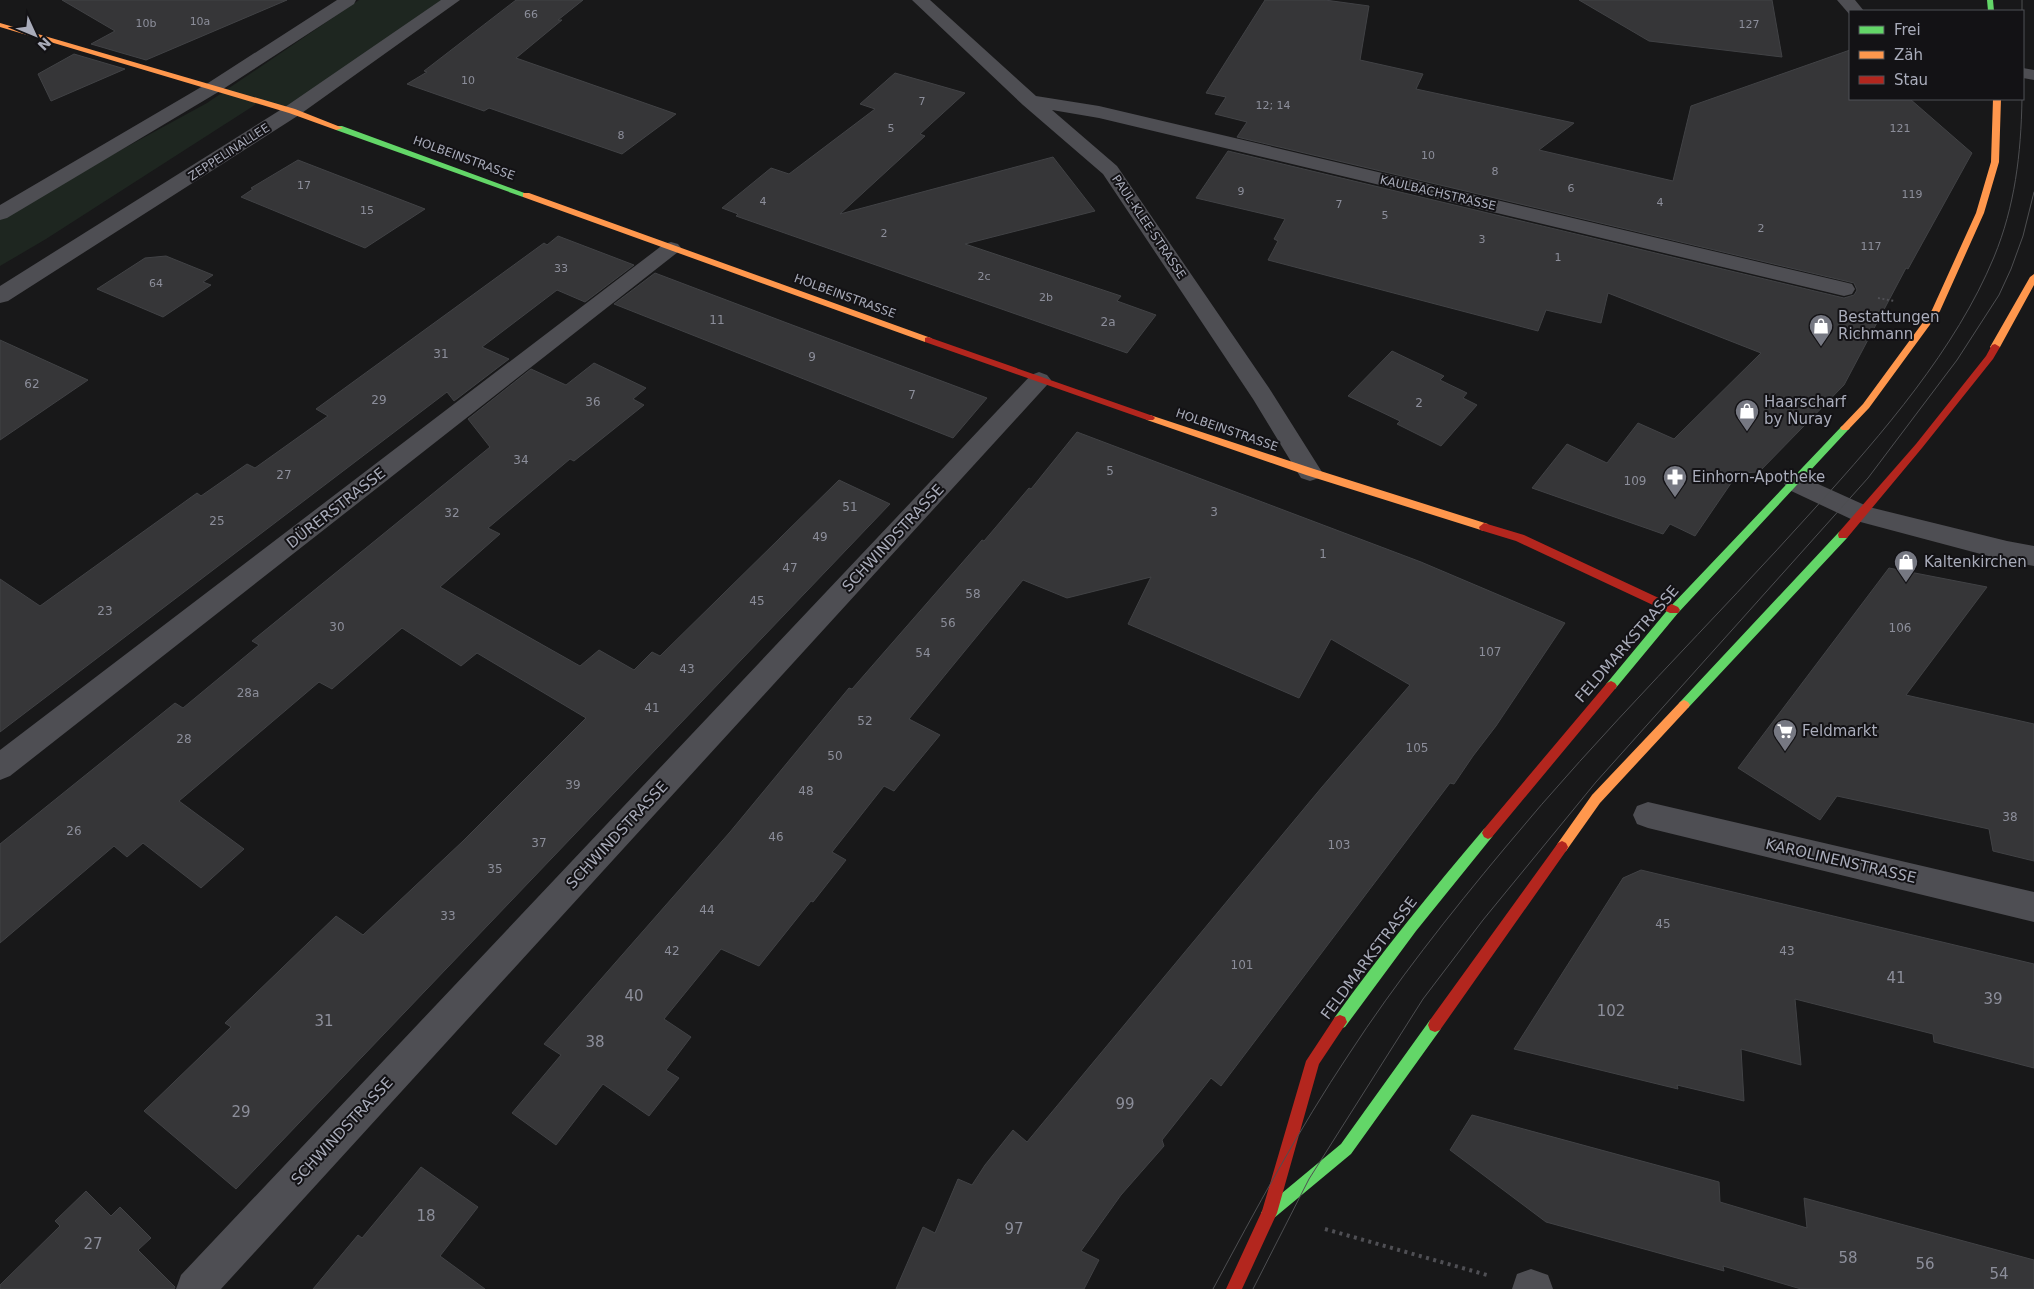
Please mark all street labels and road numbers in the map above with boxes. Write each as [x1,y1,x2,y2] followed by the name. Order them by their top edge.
[186,121,272,183] street label: ZEPPELINALLEE
[411,133,517,183] street label: HOLBEINSTRASSE
[1109,172,1189,282] street label: PAUL-KLEE-STRASSE
[1379,173,1497,213] street label: KAULBACHSTRASSE
[792,271,898,321] street label: HOLBEINSTRASSE
[1174,406,1280,454] street label: HOLBEINSTRASSE
[283,463,389,552] street label: DÜRERSTRASSE
[838,480,948,596] street label: SCHWINDSTRASSE
[1571,582,1683,706] street label: FELDMARKSTRASSE
[562,777,672,893] street label: SCHWINDSTRASSE
[1764,835,1918,887] street label: KAROLINENSTRASSE
[1317,893,1421,1023] street label: FELDMARKSTRASSE
[287,1073,397,1189] street label: SCHWINDSTRASSE

